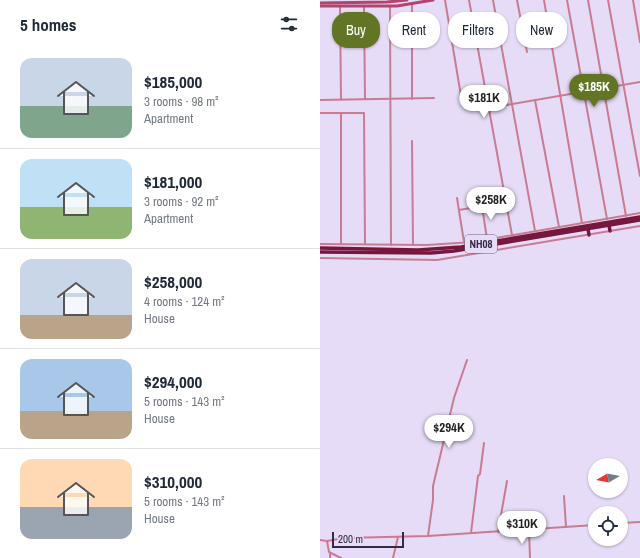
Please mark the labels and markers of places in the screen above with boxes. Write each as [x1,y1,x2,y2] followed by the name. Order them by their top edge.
[566,74,622,108] pin: $185K
[456,85,512,119] pin: $181K
[463,187,519,221] pin: $258K
[421,415,477,449] pin: $294K
[494,511,550,545] pin: $310K

